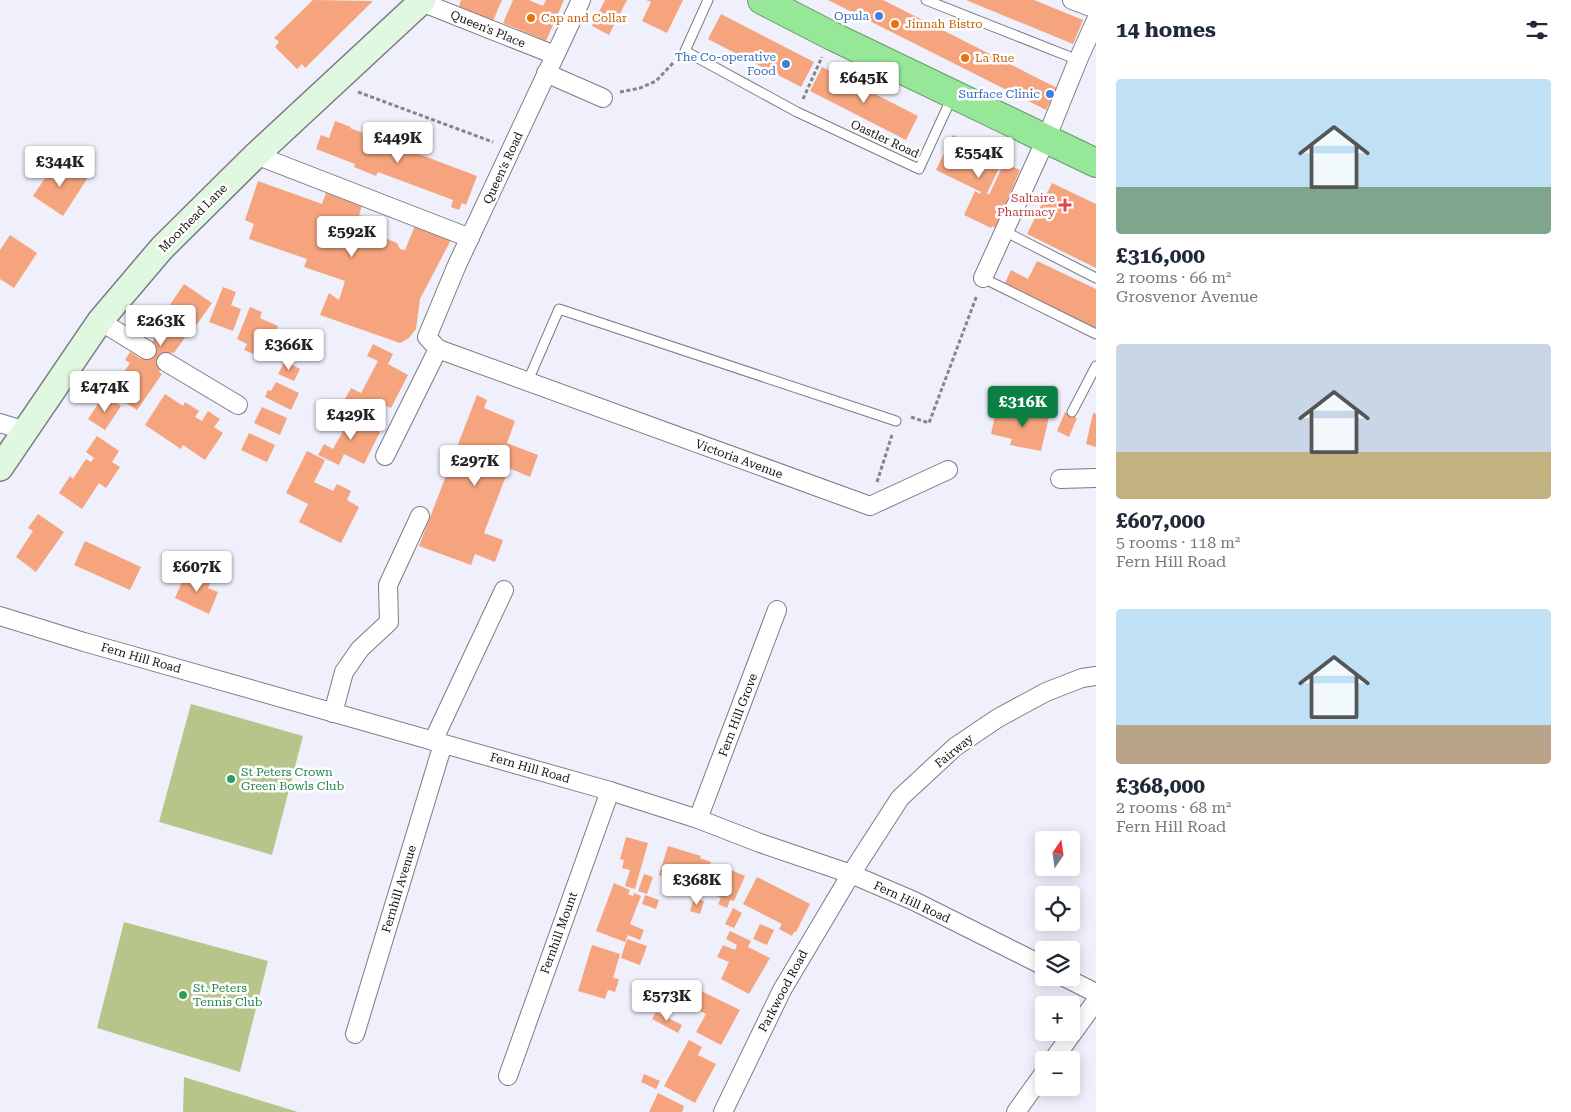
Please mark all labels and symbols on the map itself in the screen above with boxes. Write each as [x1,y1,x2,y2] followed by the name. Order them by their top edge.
[448,8,528,51] street label: Queen's Place
[834,9,869,23] place label: Opula
[873,10,885,22] marker: Opula
[541,11,627,25] place label: Cap and Collar
[525,12,537,24] marker: Cap and Collar
[905,17,983,31] place label: Jinnah Bistro
[889,18,901,30] marker: Jinnah Bistro
[675,50,776,78] place label: The Co-operative Food
[975,51,1015,65] place label: La Rue
[959,52,971,64] marker: La Rue
[780,58,792,70] marker: The Co-operative Food
[829,62,899,104] pin: £645K
[958,87,1040,101] place label: Surface Clinic
[1044,88,1056,100] marker: Surface Clinic
[849,117,922,161] street label: Oastler Road
[363,121,433,164] pin: £449K
[480,129,526,206] street label: Queen's Road
[944,136,1014,179] pin: £554K
[25,146,95,188] pin: £344K
[156,181,230,255] street label: Moorhead Lane
[997,191,1056,219] place label: Saltaire Pharmacy
[1059,199,1071,211] marker: Saltaire Pharmacy
[317,216,387,258] pin: £592K
[126,304,196,347] pin: £263K
[254,328,324,371] pin: £366K
[70,370,140,413] pin: £474K
[988,386,1058,428] pin: £316K
[316,398,386,441] pin: £429K
[693,437,785,481] street label: Victoria Avenue
[440,444,510,487] pin: £297K
[162,550,232,593] pin: £607K
[99,640,183,676] street label: Fern Hill Road
[716,671,760,759] street label: Fern Hill Grove
[932,731,977,771] street label: Fairway
[488,750,572,786] street label: Fern Hill Road
[241,765,345,793] place label: St Peters Crown Green Bowls Club
[225,773,237,785] marker: St Peters Crown Green Bowls Club
[1035,831,1080,876] north arrow
[379,843,419,934] street label: Fernhill Avenue
[662,864,732,906] pin: £368K
[872,878,953,926] street label: Fern Hill Road
[538,890,580,976] street label: Fernhill Mount
[755,947,811,1034] street label: Parkwood Road
[632,980,702,1022] pin: £573K
[193,981,263,1009] place label: St. Peters Tennis Club
[177,989,189,1001] marker: St. Peters Tennis Club

